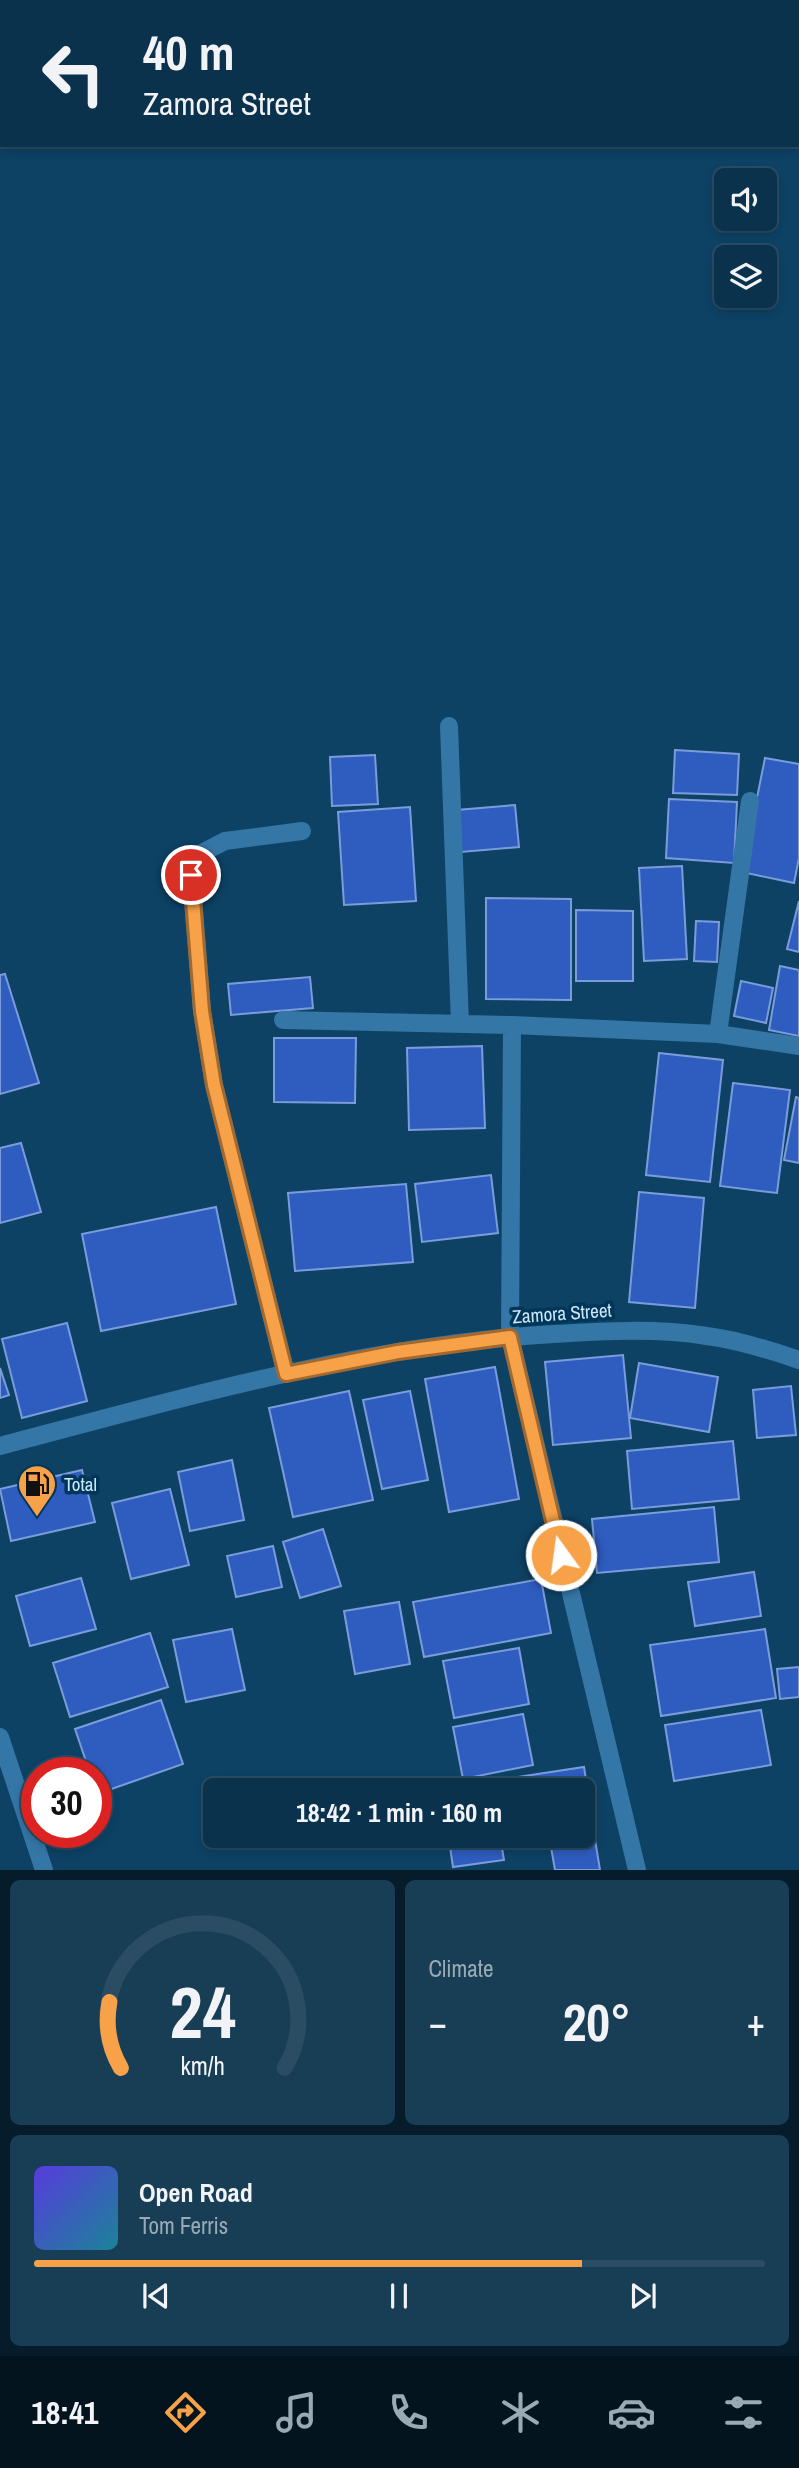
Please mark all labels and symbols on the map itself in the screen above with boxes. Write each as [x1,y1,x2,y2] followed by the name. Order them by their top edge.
[161,845,221,905] pin
[511,1297,613,1329] street label: Zamora Street
[16,1463,58,1518] fuel station icon: Total
[64,1471,97,1497] place label: Total
[524,1518,598,1592] position arrow
[21,1757,112,1848] speed limit sign: 30

